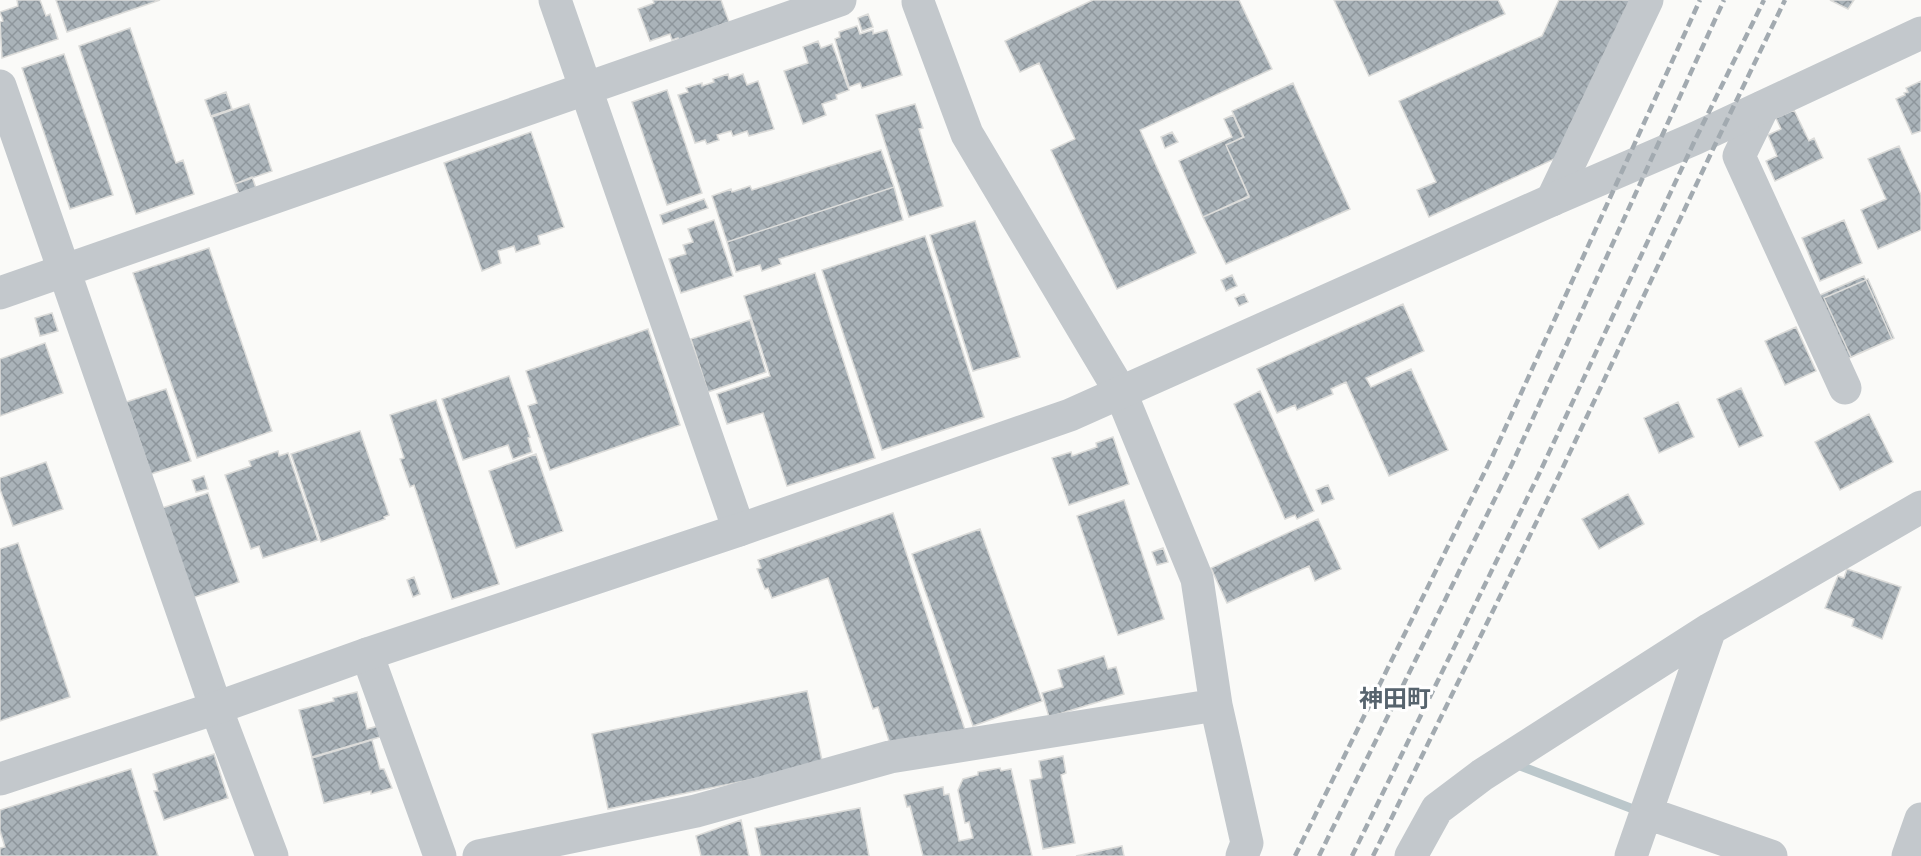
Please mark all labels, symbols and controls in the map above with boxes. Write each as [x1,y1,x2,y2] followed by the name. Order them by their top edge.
[1359,686,1431,716] district label: 神田町

